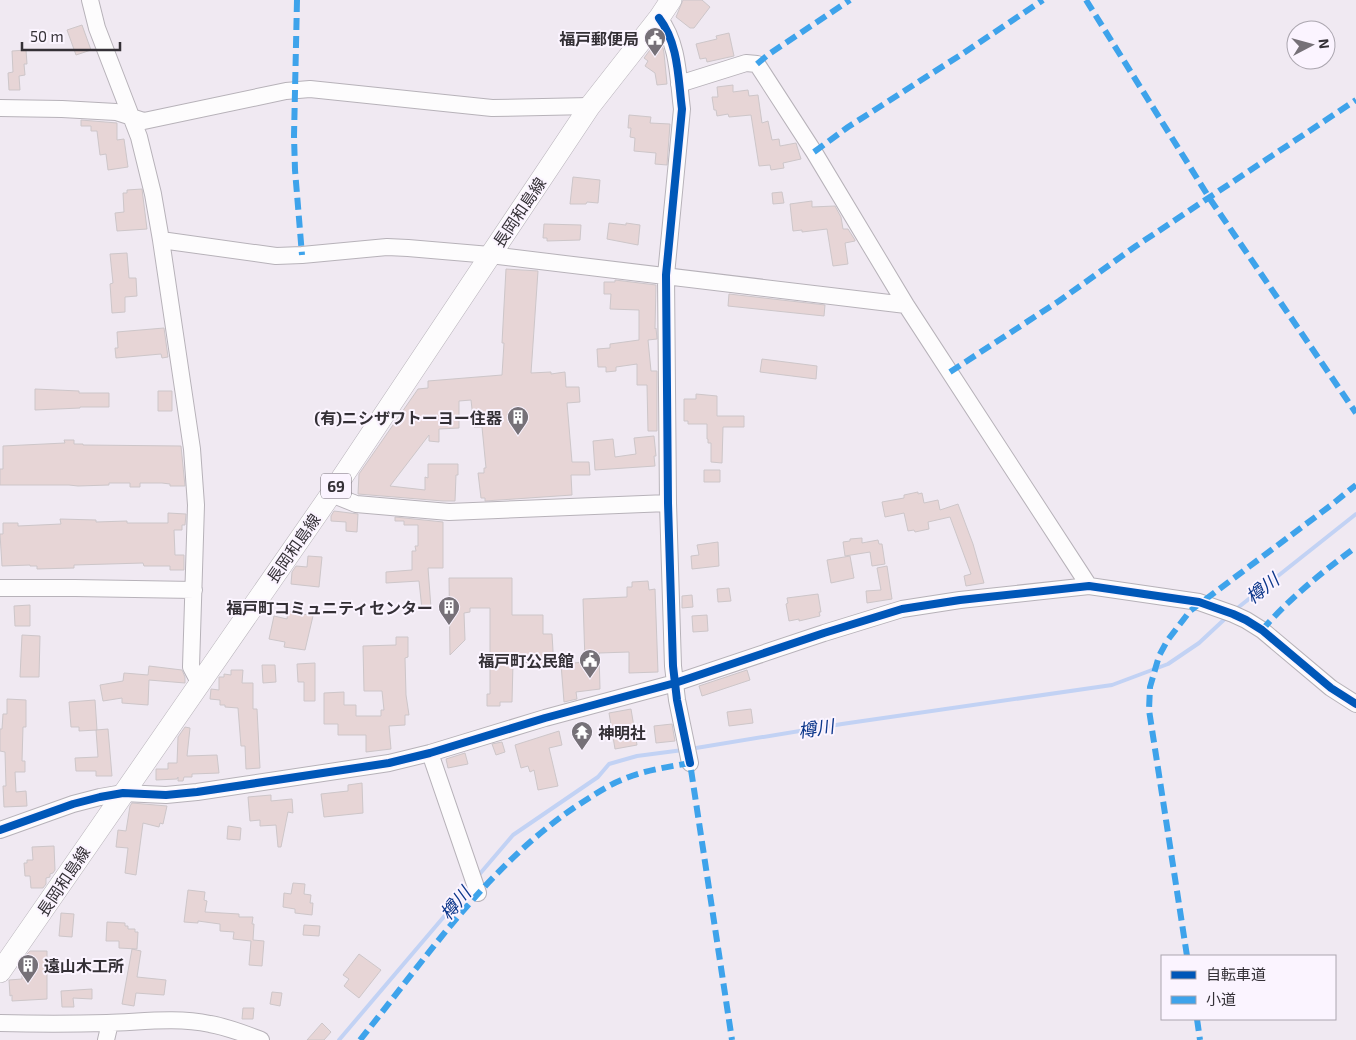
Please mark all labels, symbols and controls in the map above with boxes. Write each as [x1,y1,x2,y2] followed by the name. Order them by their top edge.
[22,20,120,52] scale bar
[1286,20,1336,70] north arrow
[643,26,667,57] public building icon: 福戸郵便局
[30,27,64,45] text: 50 m
[559,29,639,48] place label: 福戸郵便局
[1315,38,1333,50] text: N
[489,174,549,250] street label: 長岡和島線
[506,405,530,436] building icon: (有)ニシザワトーヨー住器
[314,408,503,427] place label: (有)ニシザワトーヨー住器
[321,474,351,498] road number: 69
[262,510,324,586] street label: 長岡和島線
[1241,567,1285,608] water label: 樽川
[437,595,461,626] building icon: 福戸町コミュニティセンター
[226,598,433,617] place label: 福戸町コミュニティセンター
[578,648,602,679] public building icon: 福戸町公民館
[478,651,574,670] place label: 福戸町公民館
[797,714,837,742] water label: 樽川
[570,720,594,751] temple icon: 神明社
[598,723,646,742] place label: 神明社
[33,843,93,919] street label: 長岡和島線
[435,881,476,924] water label: 樽川
[16,953,40,984] building icon: 遠山木工所
[1161,955,1336,1020] legend
[44,956,124,975] place label: 遠山木工所
[1206,965,1266,983] text: 自転車道
[1206,990,1236,1008] text: 小道

